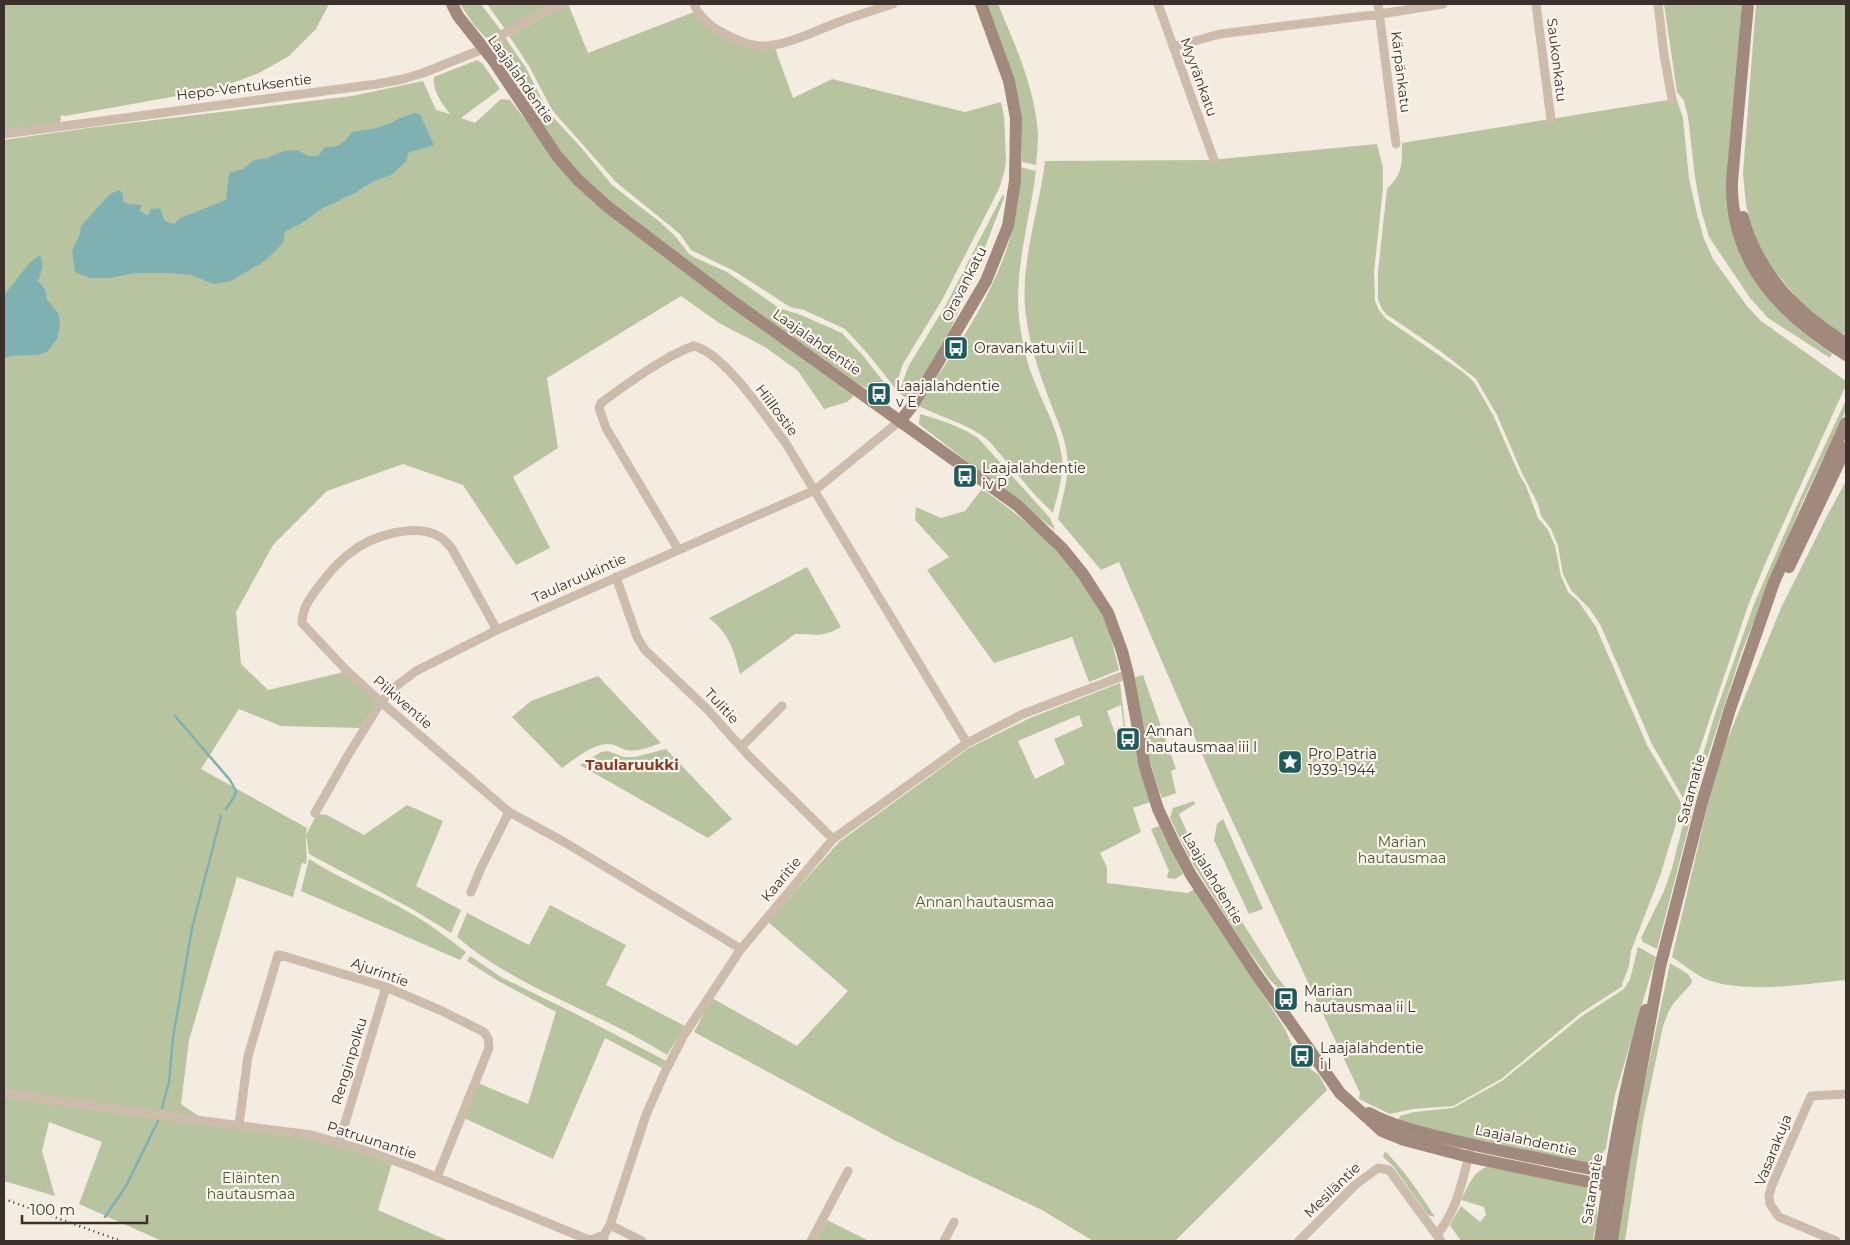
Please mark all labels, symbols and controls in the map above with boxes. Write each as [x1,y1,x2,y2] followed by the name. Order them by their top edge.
[1543,17,1571,103] street label: Saukonkatu
[1387,30,1415,114] street label: Kärpänkatu
[484,31,558,127] street label: Laajalahdentie
[1176,35,1222,119] street label: Myyränkatu
[175,70,313,104] street label: Hepo-Ventuksentie
[937,244,991,324] street label: Oravankatu
[769,305,865,379] street label: Laajalahdentie
[943,335,969,361] bus stop icon: Oravankatu vii L
[974,339,1087,357] place label: Oravankatu vii L
[896,377,1000,411] place label: Laajalahdentie v E
[752,381,802,439] street label: Hiillostie
[866,381,892,407] bus stop icon: Laajalahdentie v E
[982,459,1086,493] place label: Laajalahdentie iv P
[952,463,978,489] bus stop icon: Laajalahdentie iv P
[529,549,629,607] street label: Taularuukintie
[370,671,436,733] street label: Piikiventie
[701,684,743,728] street label: Tulitie
[1146,722,1257,756] place label: Annan hautausmaa iii I
[1115,726,1141,752] bus stop icon: Annan hautausmaa iii I
[1308,745,1377,779] place label: Pro Patria 1939-1944
[1277,749,1303,775] place icon: Pro Patria 1939-1944
[1673,752,1709,826] street label: Satamatie
[585,755,679,774] district label: Taularuukki
[1179,829,1247,927] street label: Laajalahdentie
[1358,833,1446,867] park label: Marian hautausmaa
[757,853,805,905] street label: Kaaritie
[916,893,1054,911] park label: Annan hautausmaa
[349,953,411,991] street label: Ajurintie
[1304,982,1416,1016] place label: Marian hautausmaa ii L
[1273,986,1299,1012] bus stop icon: Marian hautausmaa ii L
[327,1015,371,1107] street label: Renginpolku
[1320,1039,1424,1073] place label: Laajalahdentie i I
[1289,1043,1315,1069] bus stop icon: Laajalahdentie i I
[1751,1112,1795,1188] street label: Vasarakuja
[325,1117,419,1163] street label: Patruunantie
[1473,1120,1579,1160] street label: Laajalahdentie
[1578,1152,1606,1226] street label: Satamatie
[1300,1159,1364,1221] street label: Mesiläntie
[207,1169,295,1203] park label: Eläinten hautausmaa
[22,1192,148,1224] scale bar
[30,1200,75,1219] text: 100 m

